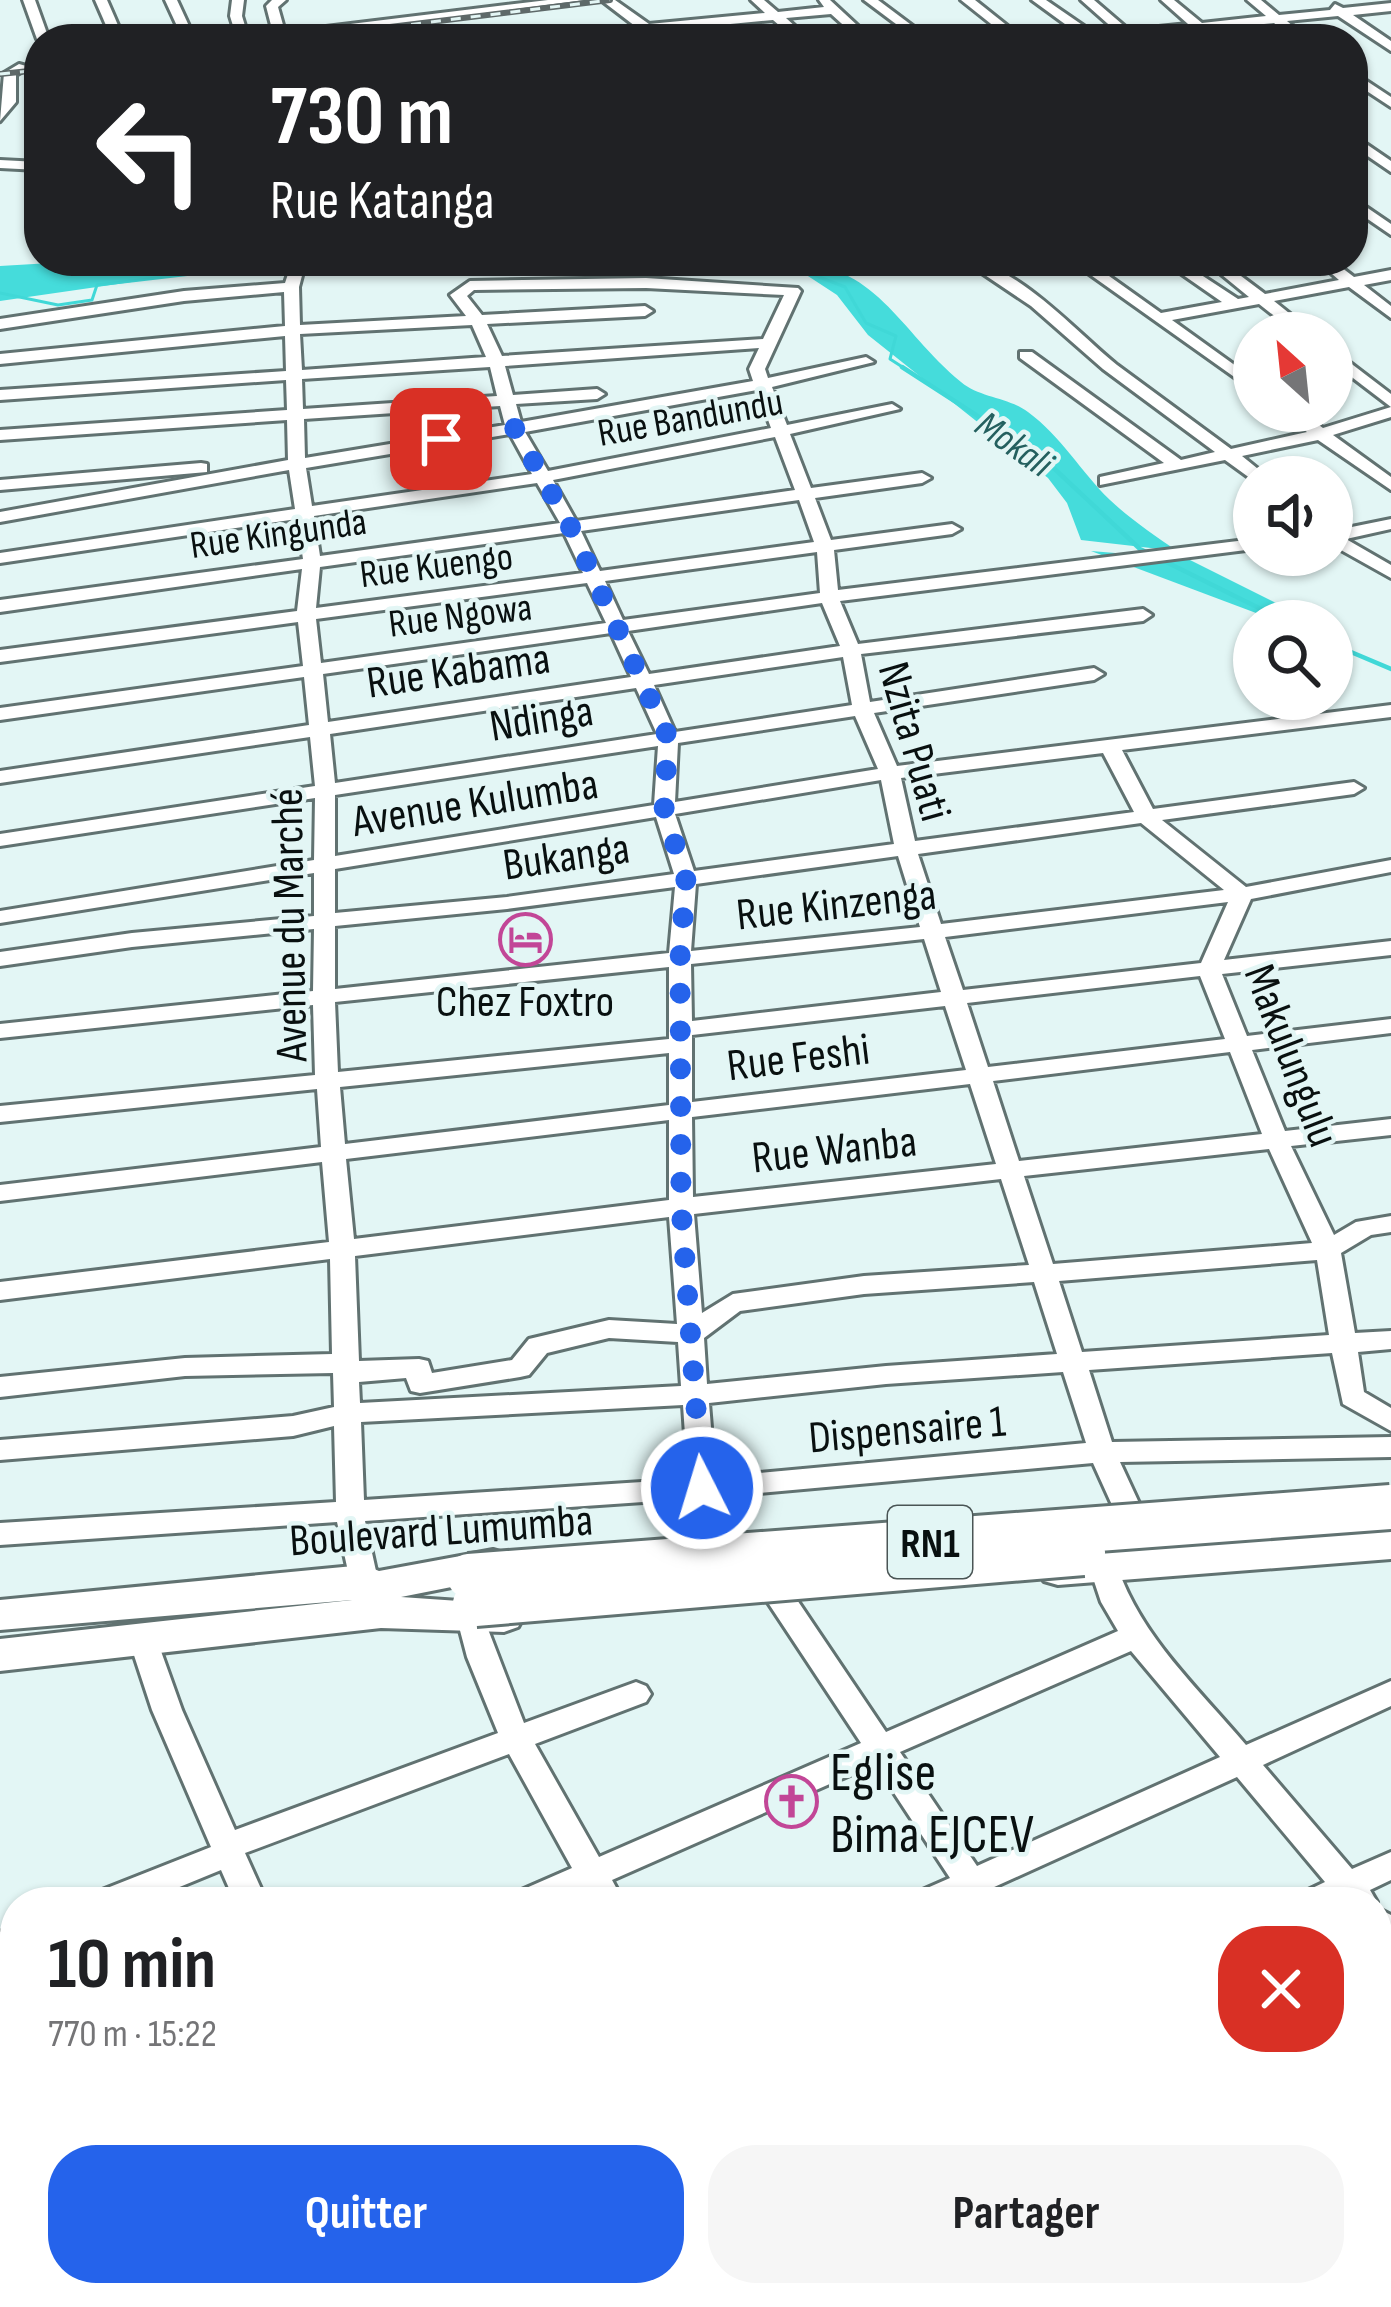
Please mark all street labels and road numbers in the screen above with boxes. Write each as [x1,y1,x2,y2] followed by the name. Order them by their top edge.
[594,379,787,458] street label: Rue Bandundu
[187,499,370,570] street label: Rue Kingunda
[357,534,515,599] street label: Rue Kuengo
[386,584,535,649] street label: Rue Ngowa
[363,631,554,712] street label: Rue Kabama
[865,656,962,827] street label: Nzita Puati
[486,684,597,755] street label: Ndinga
[348,757,602,850] street label: Avenue Kulumba
[261,788,320,1063] street label: Avenue du Marché
[499,821,633,894] street label: Bukanga
[734,868,939,943] street label: Rue Kinzenga
[1231,957,1350,1155] street label: Makulungulu
[724,1022,873,1094] street label: Rue Feshi
[749,1114,919,1186] street label: Rue Wanba
[806,1394,1008,1466] street label: Dispensaire 1
[288,1493,595,1570] street label: Boulevard Lumumba
[888,1506,972,1578] road number: RN1

